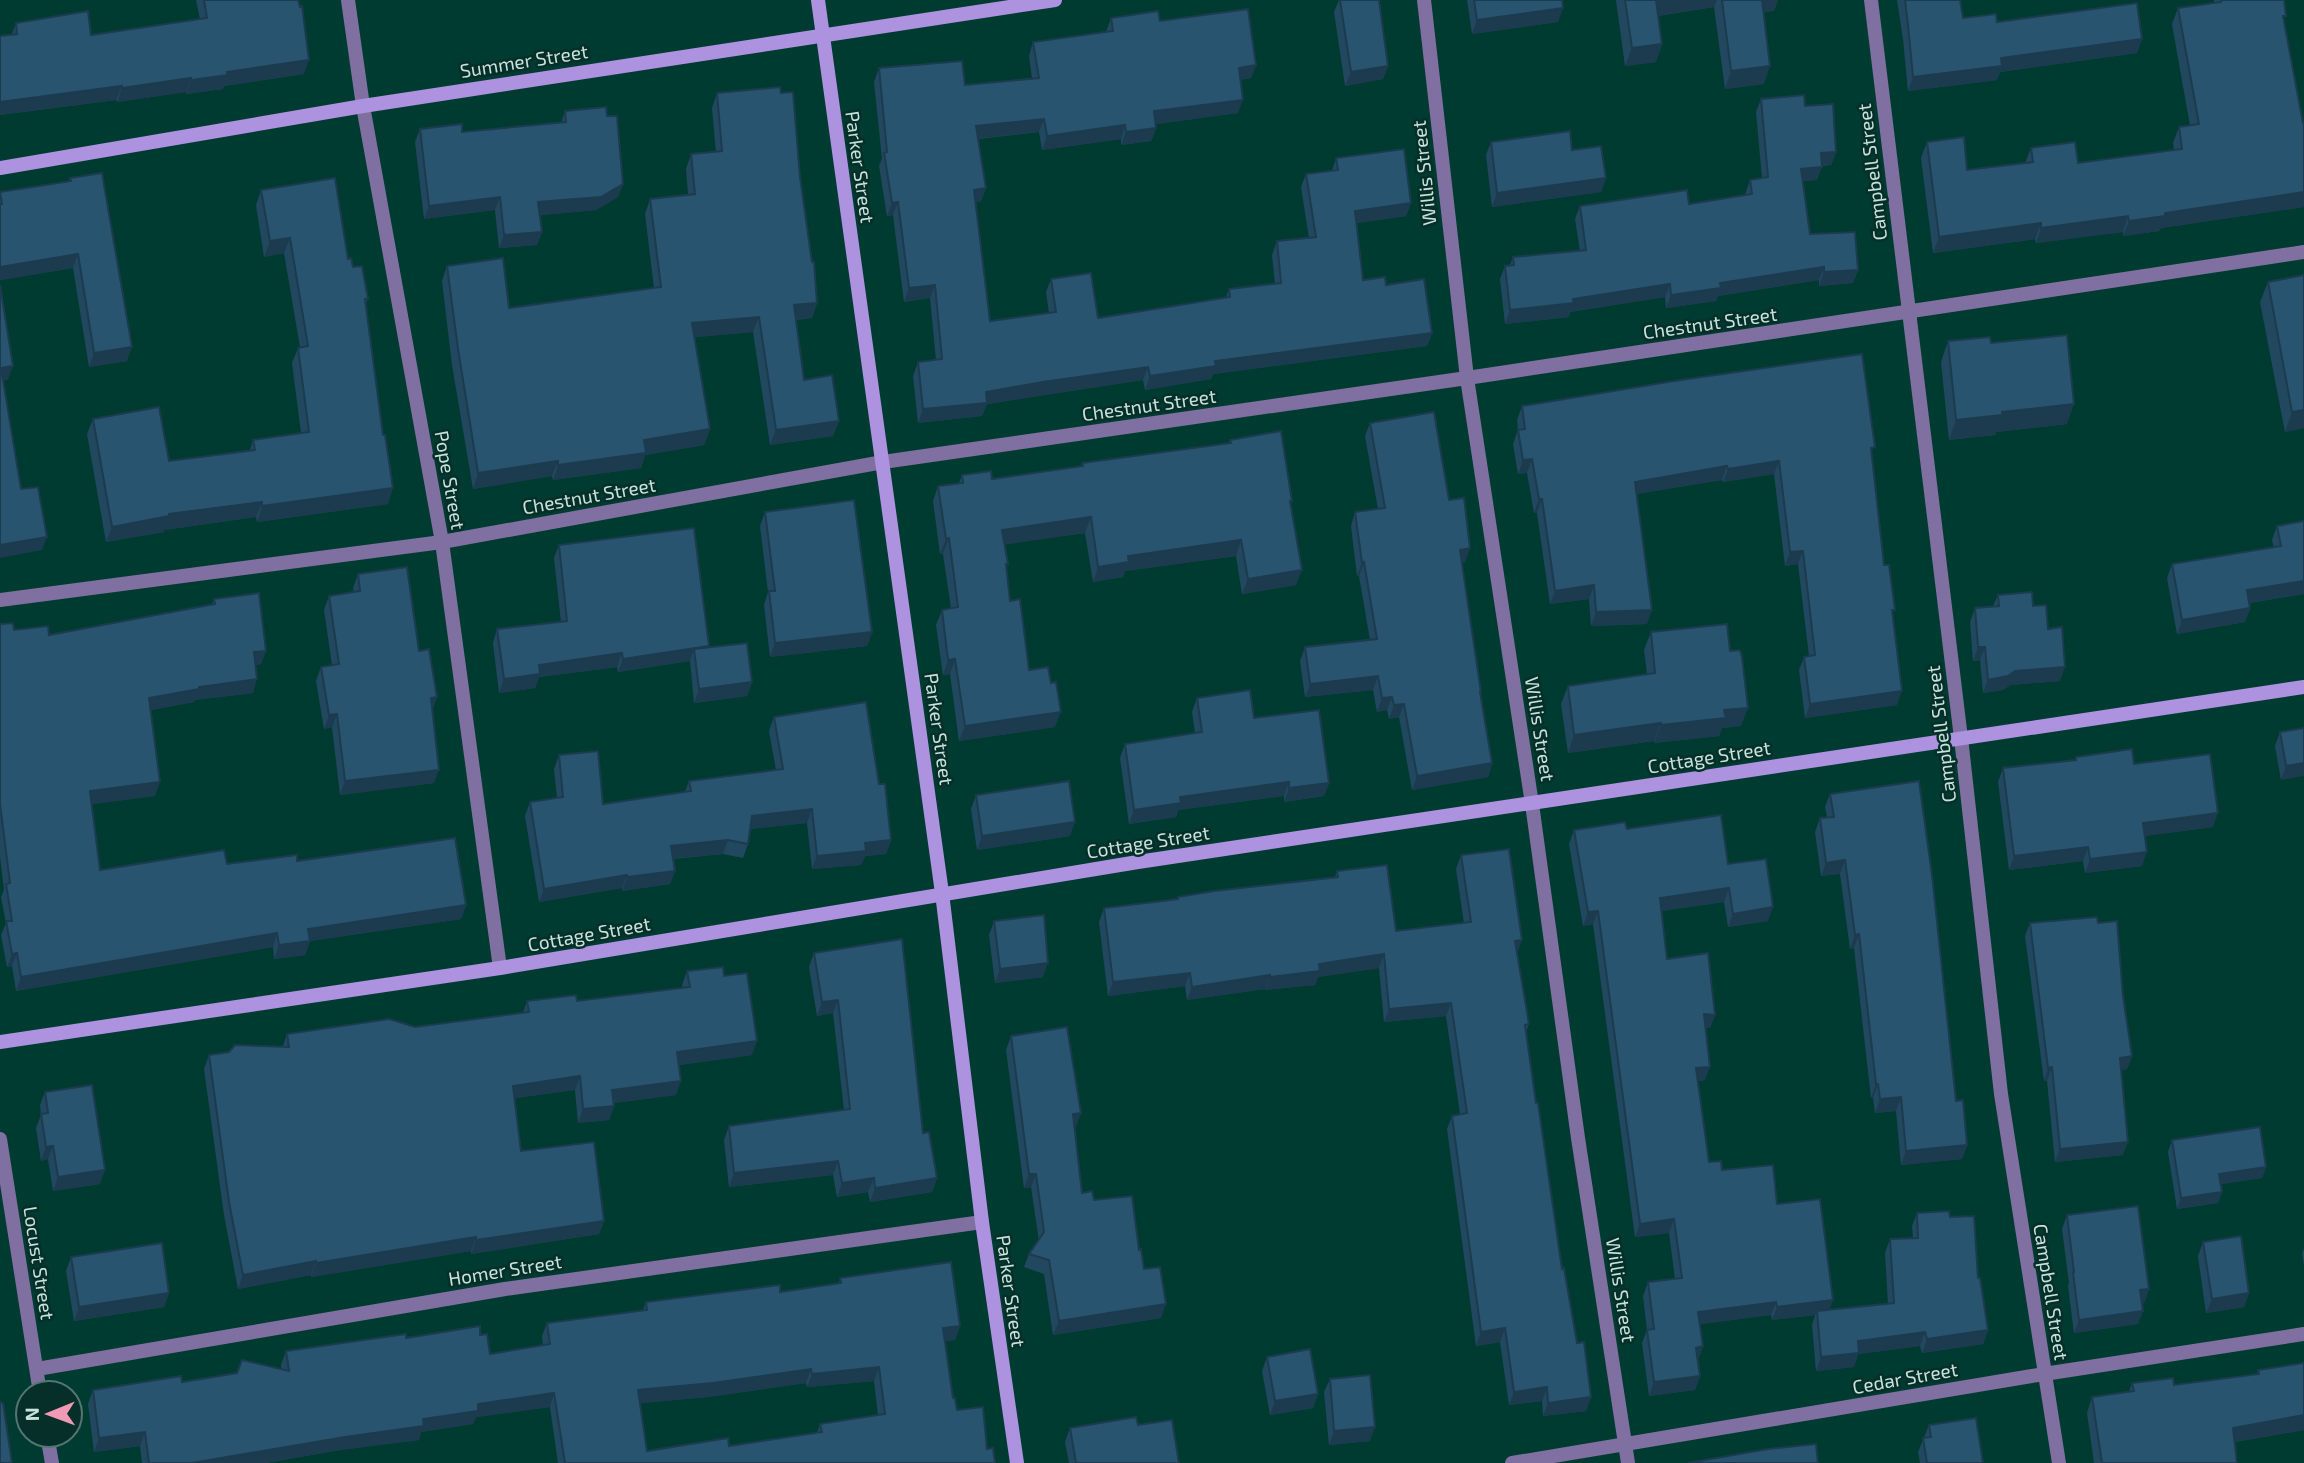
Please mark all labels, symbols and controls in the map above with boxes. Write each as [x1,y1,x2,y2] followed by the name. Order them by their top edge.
[458,39,590,82] street label: Summer Street
[1852,102,1891,242] street label: Campbell Street
[841,109,880,225] street label: Parker Street
[1407,119,1440,227] street label: Willis Street
[1641,302,1778,343] street label: Chestnut Street
[1080,384,1217,425] street label: Chestnut Street
[430,429,471,531] street label: Pope Street
[520,472,657,519] street label: Chestnut Street
[1921,664,1960,804] street label: Campbell Street
[920,671,959,787] street label: Parker Street
[1521,675,1560,783] street label: Willis Street
[1646,735,1772,778] street label: Cottage Street
[1085,820,1211,863] street label: Cottage Street
[526,911,652,956] street label: Cottage Street
[19,1205,60,1321] street label: Locust Street
[2029,1222,2074,1362] street label: Campbell Street
[992,1233,1031,1349] street label: Parker Street
[1602,1236,1641,1344] street label: Willis Street
[447,1249,563,1290] street label: Homer Street
[1850,1357,1959,1398] street label: Cedar Street
[14,1379,84,1449] north arrow
[20,1407,43,1421] text: N

